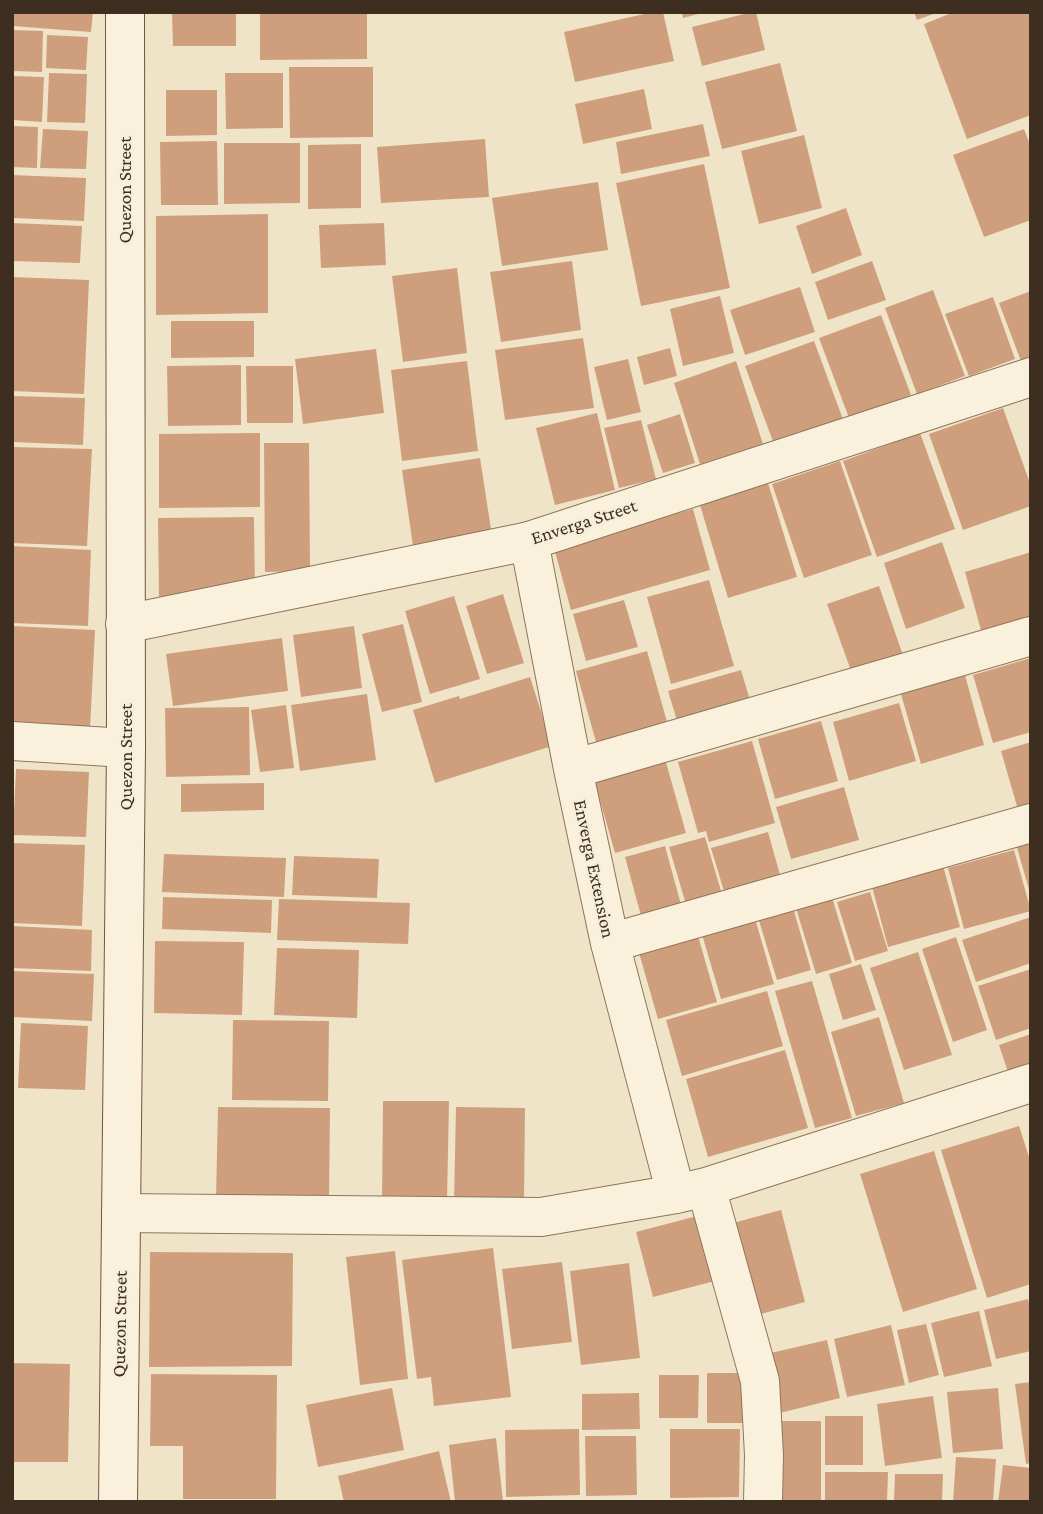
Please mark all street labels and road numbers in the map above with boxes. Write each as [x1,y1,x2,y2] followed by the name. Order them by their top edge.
[114,137,136,243] street label: Quezon Street
[528,494,640,550] street label: Enverga Street
[115,704,137,810] street label: Quezon Street
[568,798,620,940] street label: Enverga Extension
[108,1270,132,1378] street label: Quezon Street

